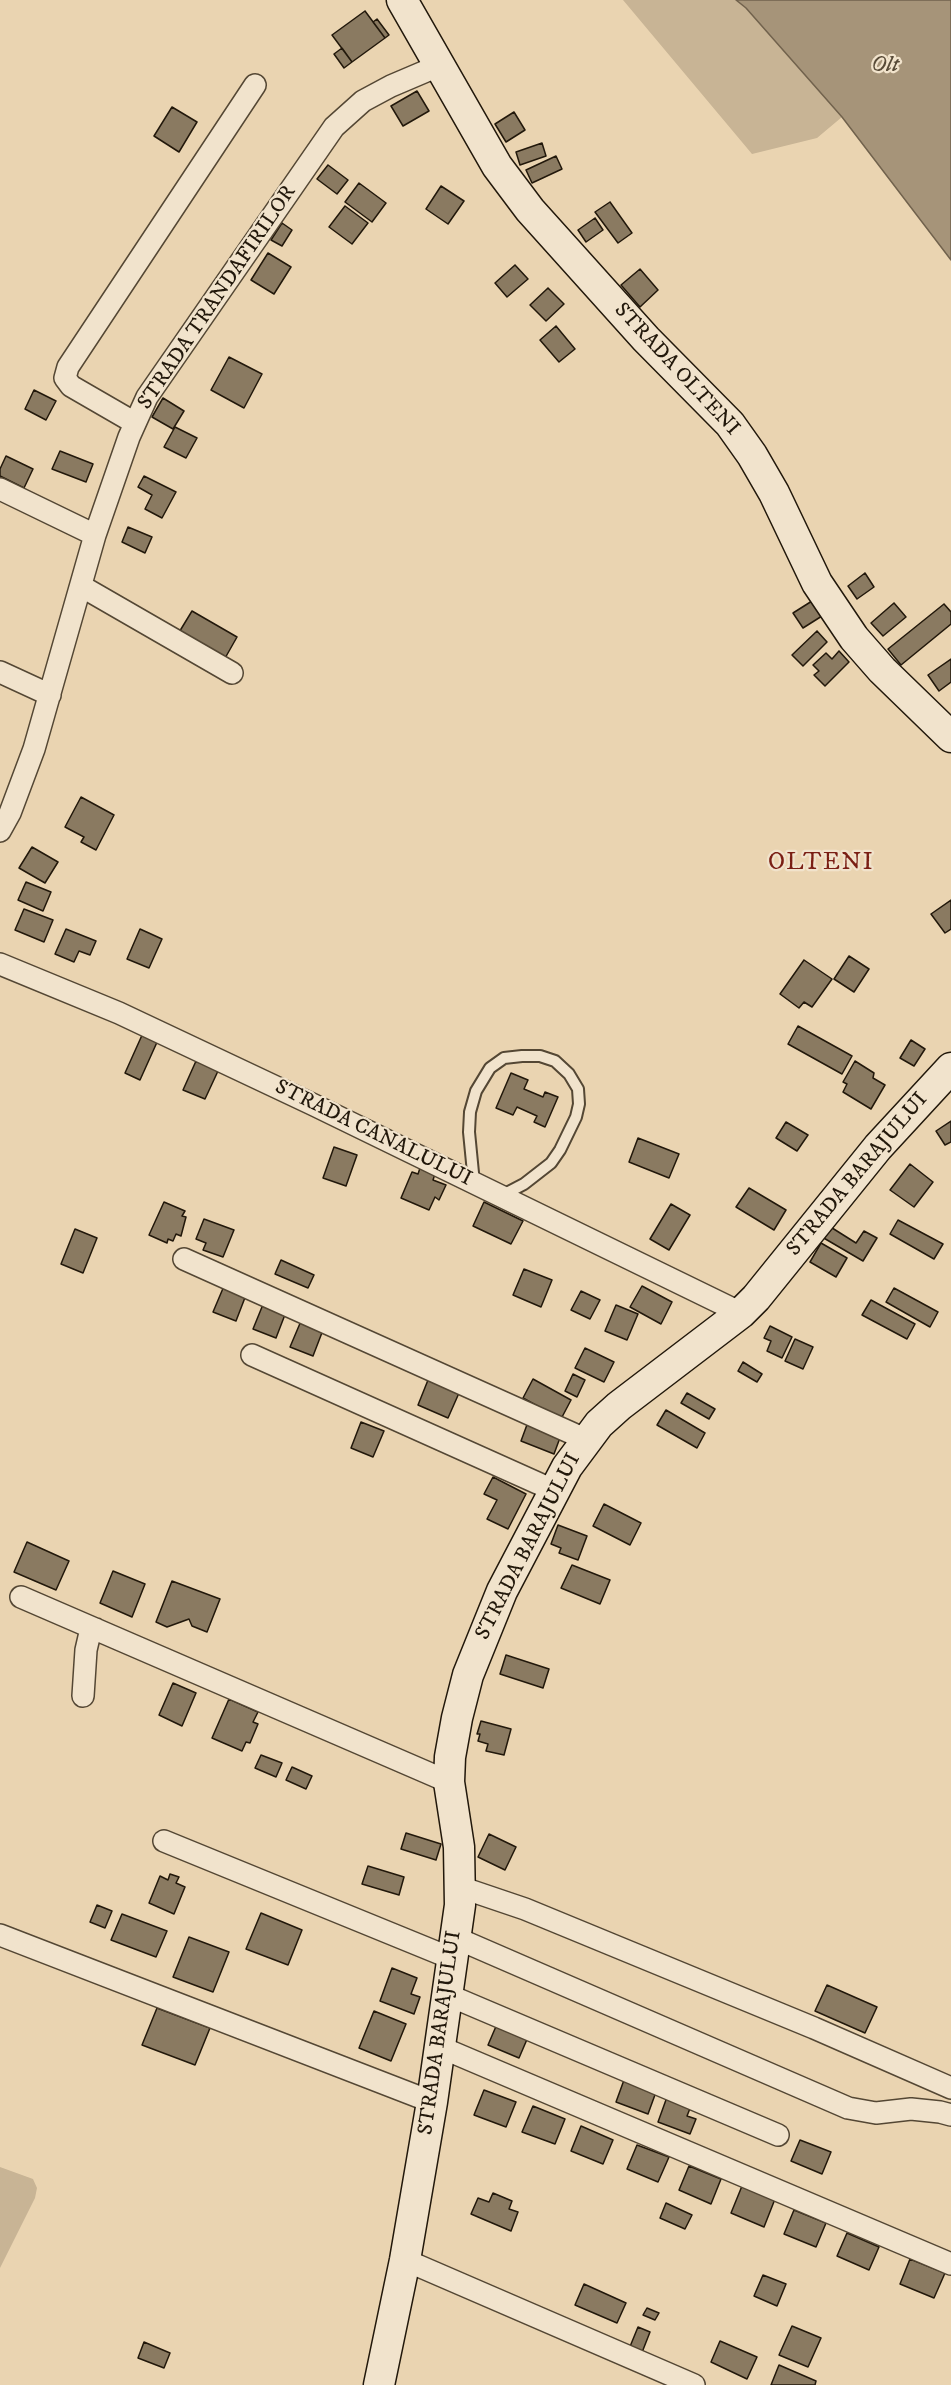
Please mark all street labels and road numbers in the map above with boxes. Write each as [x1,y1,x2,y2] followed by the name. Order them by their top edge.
[134,181,302,415] street label: STRADA TRANDAFIRILOR
[608,298,744,442] street label: STRADA OLTENI
[270,1075,476,1193] street label: STRADA CANALULUI
[782,1088,934,1262] street label: STRADA BARAJULUI
[471,1450,587,1644] street label: STRADA BARAJULUI
[414,1929,468,2137] street label: STRADA BARAJULUI

